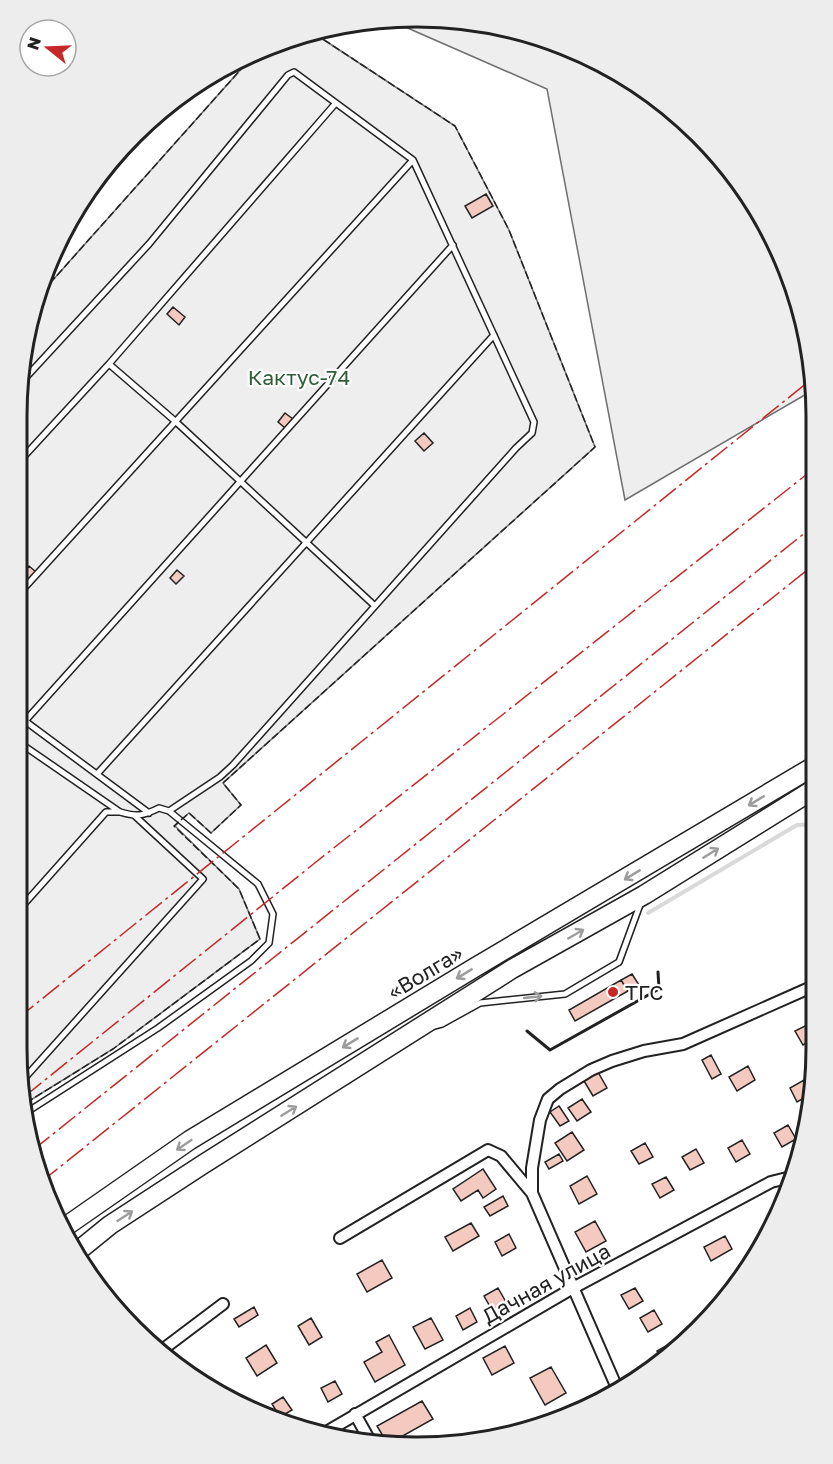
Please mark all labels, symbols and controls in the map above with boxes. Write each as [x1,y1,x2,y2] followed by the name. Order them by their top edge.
[18,18,78,78] north arrow
[22,34,45,52] text: N
[248,364,350,390] park label: Кактус-74
[748,795,765,807] one-way arrow
[702,847,719,859] one-way arrow
[623,870,641,881] one-way arrow
[567,928,584,940] one-way arrow
[383,939,467,1005] street label: «Волга»
[456,969,473,981] one-way arrow
[625,979,664,1005] place label: ТГС
[606,985,620,999] marker: ТГС
[523,991,543,1002] one-way arrow
[342,1038,359,1050] one-way arrow
[280,1104,297,1116] one-way arrow
[176,1139,192,1151] one-way arrow
[116,1210,132,1222] one-way arrow
[477,1237,615,1329] street label: Дачная улица

